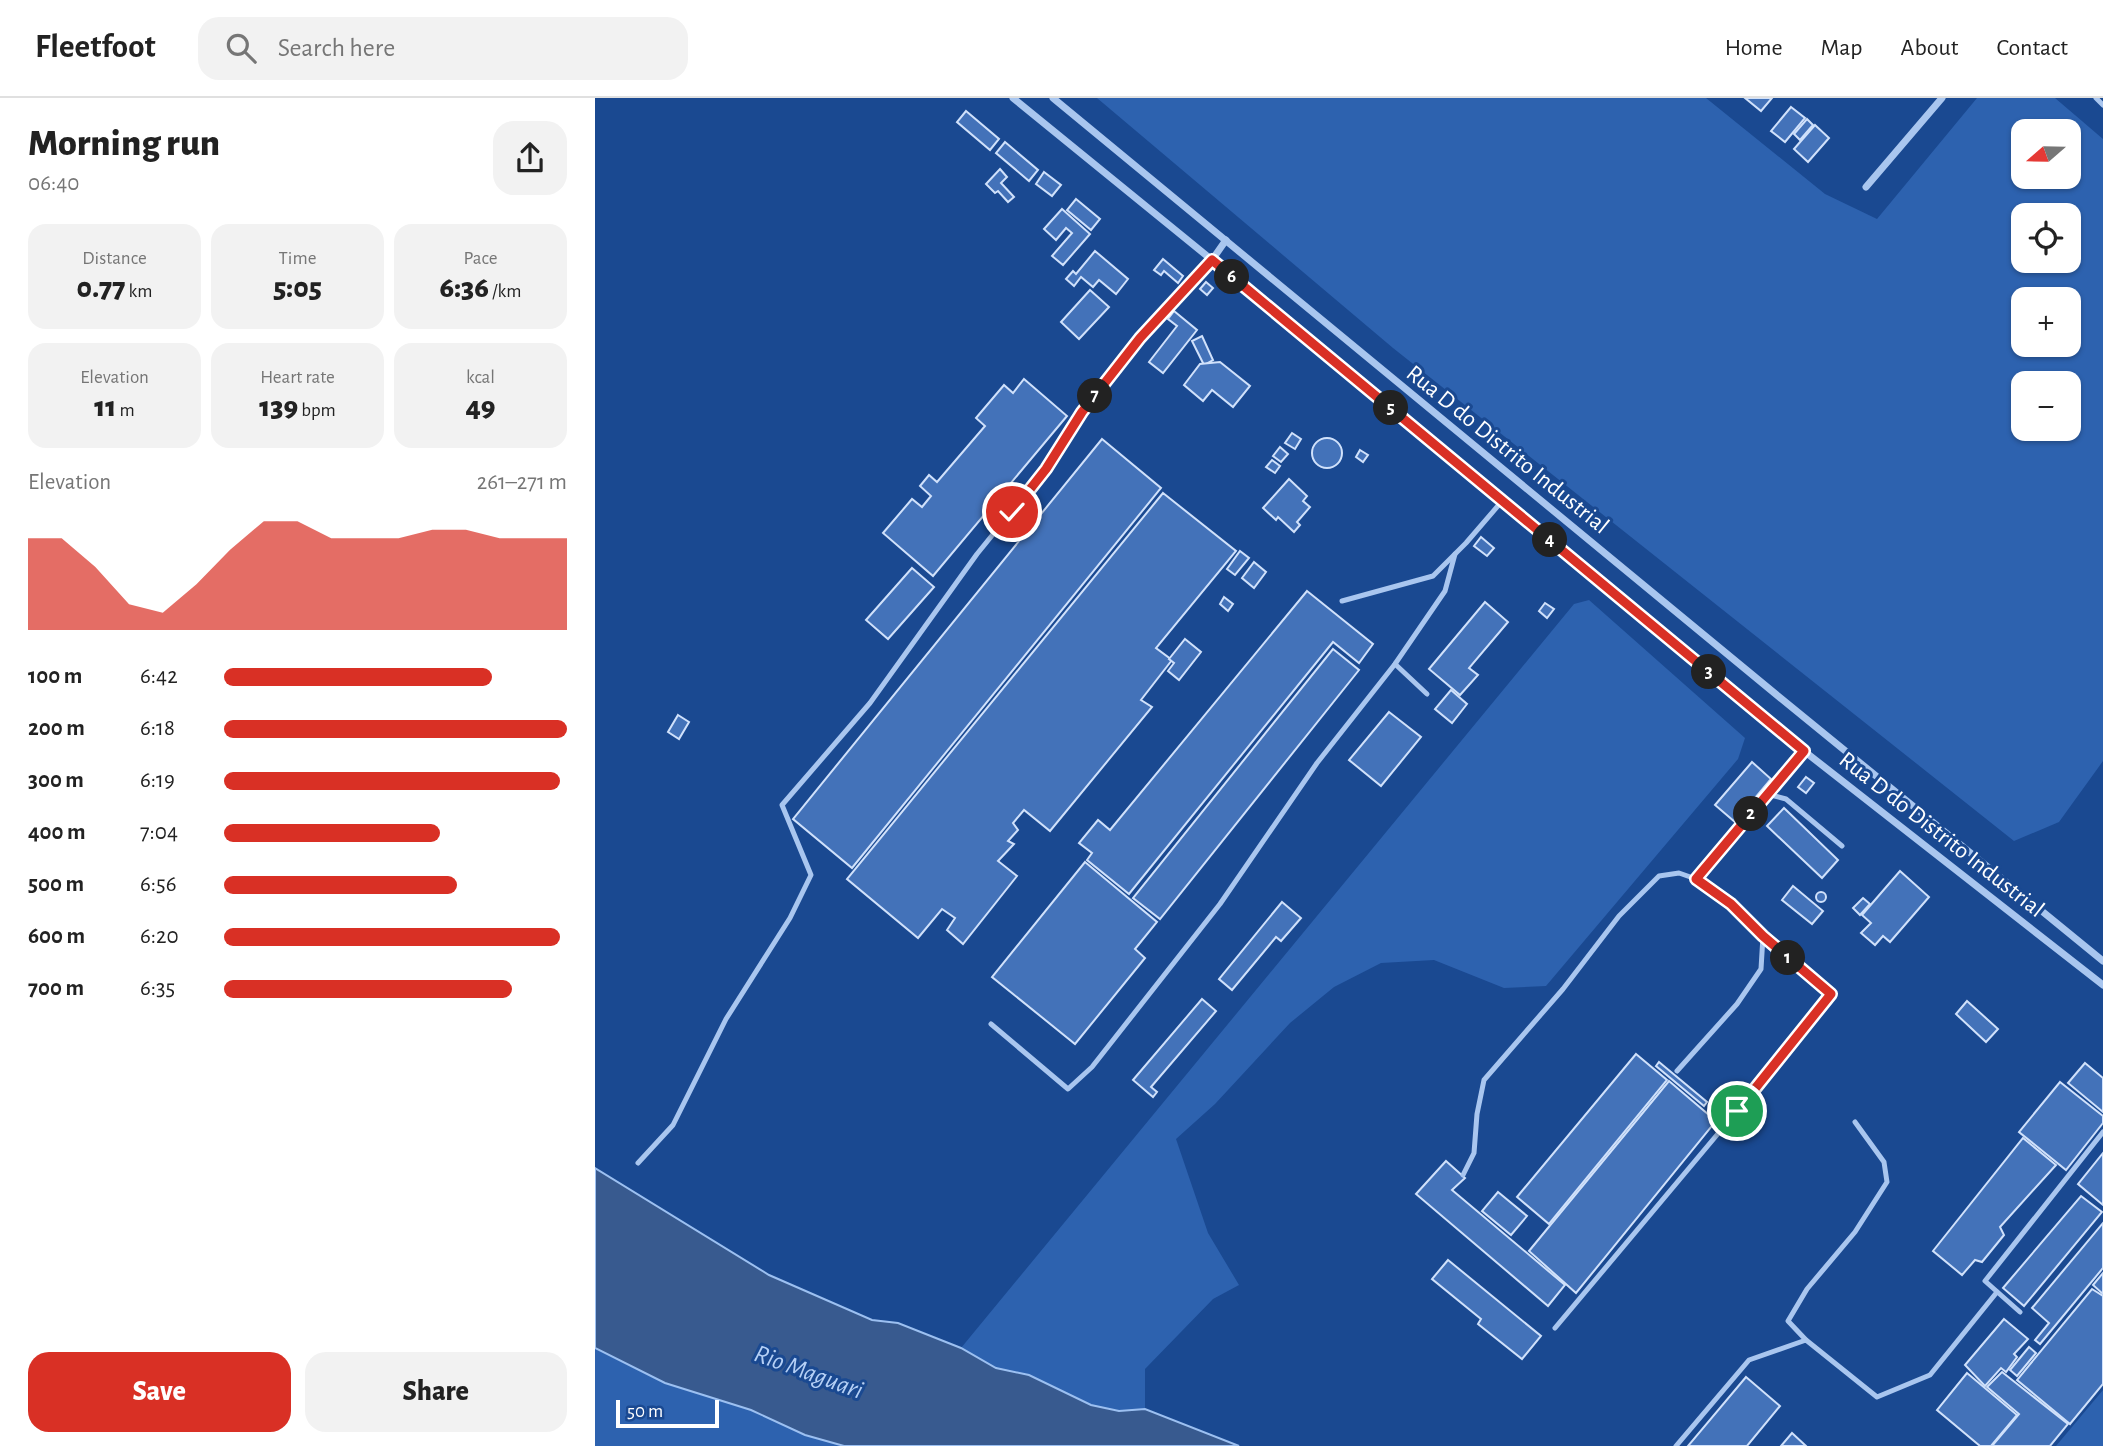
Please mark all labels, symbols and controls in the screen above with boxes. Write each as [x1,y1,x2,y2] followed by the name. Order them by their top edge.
[198,17,688,80] search box
[222,29,260,67] icon: search
[35,31,156,64] text: Fleetfoot
[278,35,395,61] text: Search here
[1725,36,1783,60] text: Home
[1821,36,1863,60] text: Map
[1901,36,1958,60] text: About
[1996,36,2068,60] text: Contact
[2011,119,2081,189] north arrow
[2011,119,2081,441] map controls
[493,121,567,195] button: share
[28,125,220,163] text: Morning run
[28,172,79,195] text: 06:40
[2011,203,2081,273] button: locate
[82,249,147,268] text: Distance
[279,249,316,268] text: Time
[463,249,498,268] text: Pace
[1215,260,1249,294] pin: 6
[1227,267,1236,286] text: 6
[77,273,125,303] text: 0.77
[273,273,322,303] text: 5:05
[440,273,489,303] text: 6:36
[125,282,152,301] text: km
[489,282,521,301] text: /km
[2011,287,2081,357] button: +
[1402,361,1613,539] street label: Rua D do Distrito Industrial
[80,368,149,387] text: Elevation
[260,368,335,387] text: Heart rate
[466,368,495,387] text: kcal
[2011,371,2081,441] button: −
[1077,378,1113,414] pin: 7
[1090,386,1099,405] text: 7
[1373,390,1409,426] pin: 5
[94,392,116,422] text: 11
[259,392,298,422] text: 139
[465,392,496,422] text: 49
[1386,398,1395,417] text: 5
[116,401,135,420] text: m
[298,401,336,420] text: bpm
[28,471,111,494] text: Elevation
[477,471,567,494] text: 261–271 m
[982,482,1042,542] pin
[993,493,1031,531] icon: check
[1532,522,1567,558] pin: 4
[1545,530,1554,549] text: 4
[1691,654,1727,690] pin: 3
[1704,662,1713,681] text: 3
[28,665,82,688] text: 100 m
[140,665,178,688] text: 6:42
[28,717,85,740] text: 200 m
[140,717,175,740] text: 6:18
[1834,748,2048,922] street label: Rua D do Distrito Industrial
[28,769,84,792] text: 300 m
[140,769,175,792] text: 6:19
[1733,796,1769,832] pin: 2
[1746,804,1755,823] text: 2
[28,821,86,844] text: 400 m
[140,821,178,844] text: 7:04
[28,873,84,896] text: 500 m
[140,873,177,896] text: 6:56
[28,925,85,948] text: 600 m
[140,925,179,948] text: 6:20
[1771,940,1805,976] pin: 1
[1784,948,1791,967] text: 1
[28,977,84,1000] text: 700 m
[140,977,175,1000] text: 6:35
[1707,1081,1767,1141] pin
[1718,1092,1756,1130] icon: arrive
[751,1340,867,1404] water label: Rio Maguari
[28,1352,291,1432] button: Save
[305,1352,567,1432] button: Share
[616,1397,719,1429] scale bar
[627,1402,663,1421] text: 50 m

